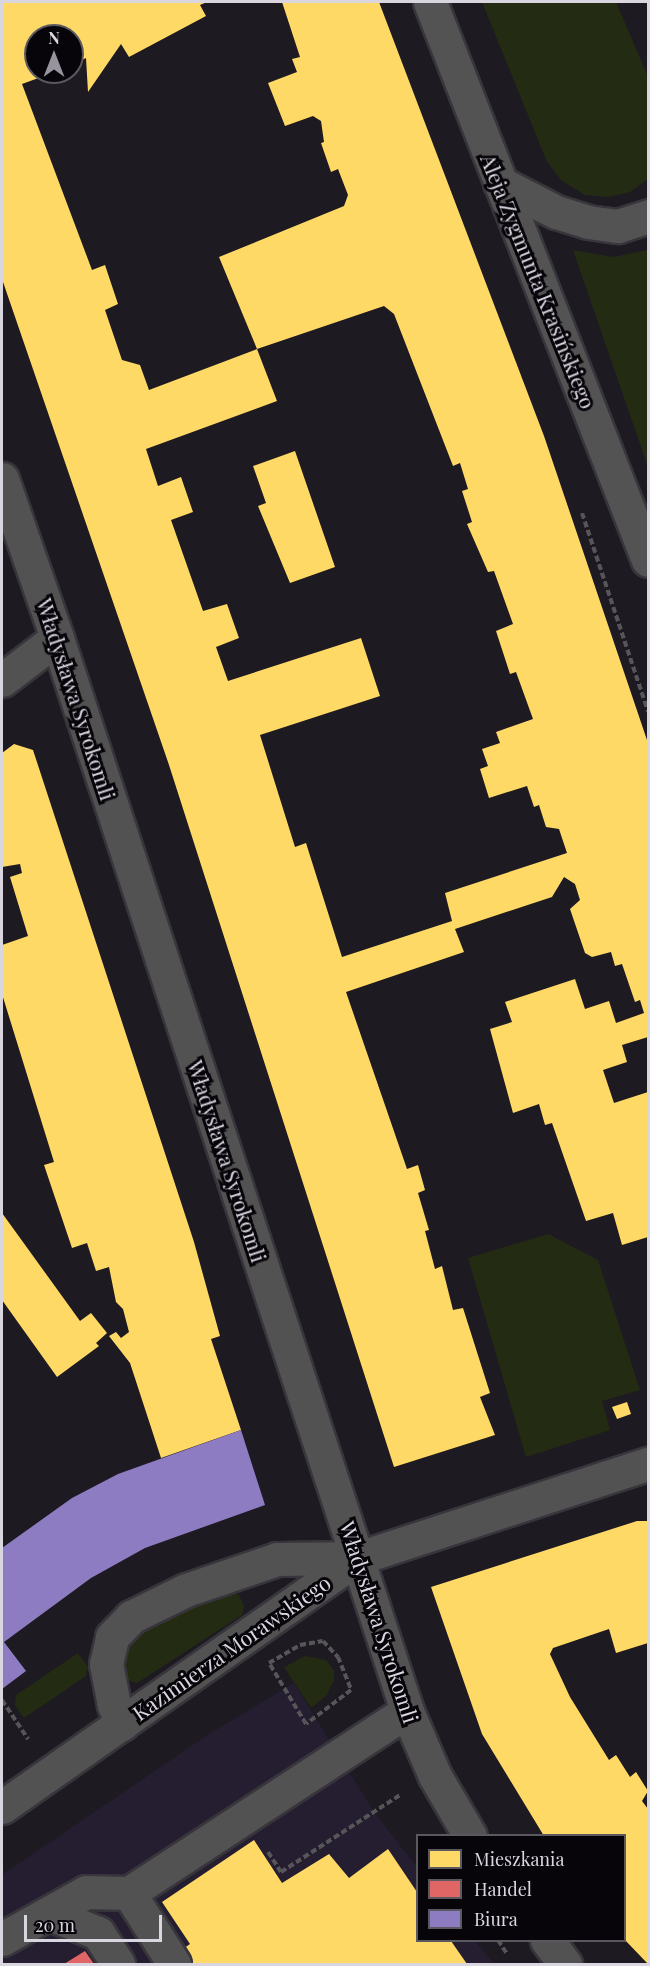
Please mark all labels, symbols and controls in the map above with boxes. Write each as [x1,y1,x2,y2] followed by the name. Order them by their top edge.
[24,24,84,84] north arrow
[48,27,60,48] text: N
[476,150,602,412] street label: Aleja Zygmunta Krasińskiego
[32,595,122,803] street label: Władysława Syrokomli
[183,1057,273,1265] street label: Władysława Syrokomli
[335,1518,425,1726] street label: Władysława Syrokomli
[127,1569,335,1725] street label: Kazimierza Morawskiego
[416,1834,626,1942] legend
[474,1847,564,1871] text: Mieszkania
[474,1877,532,1901] text: Handel
[27,1903,165,1941] scale bar
[474,1907,518,1931] text: Biura
[35,1913,75,1937] text: 20 m

